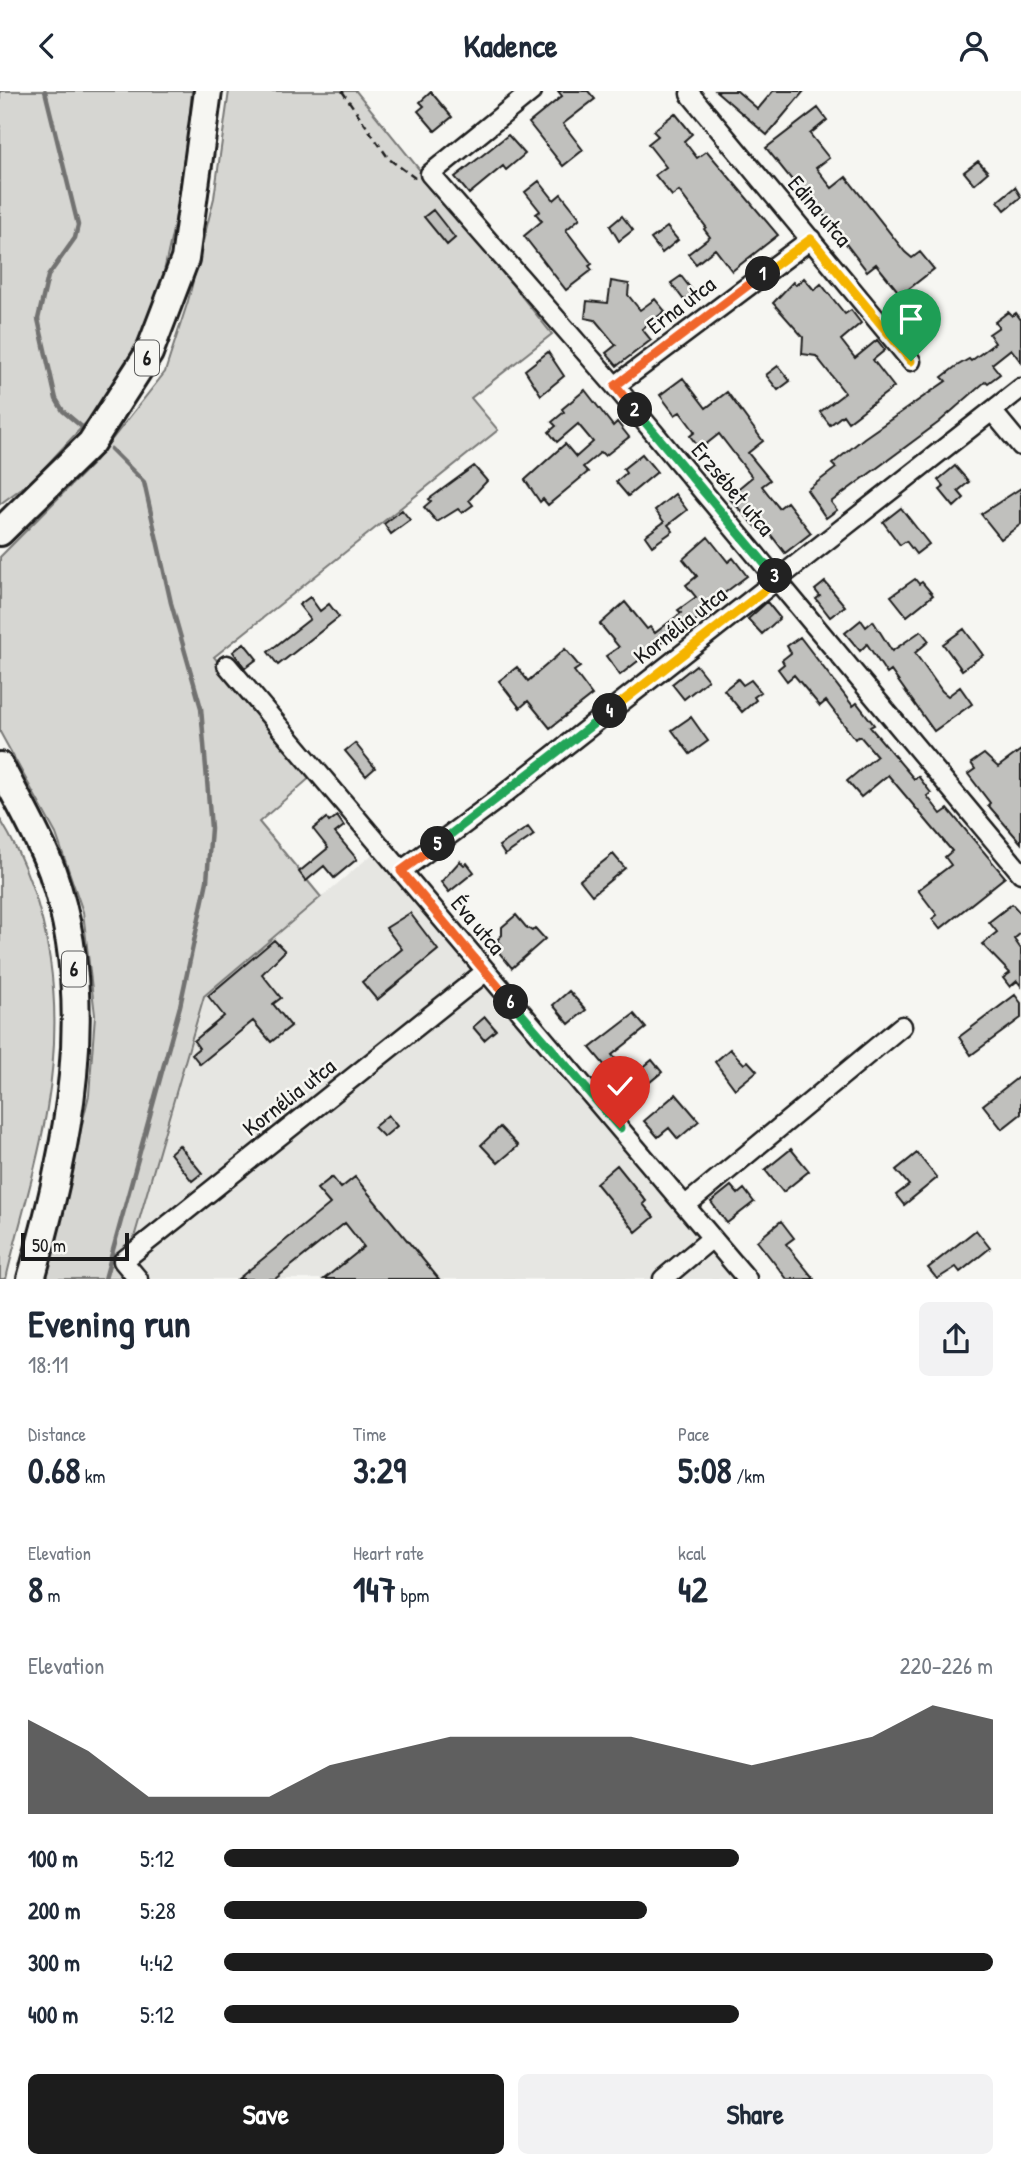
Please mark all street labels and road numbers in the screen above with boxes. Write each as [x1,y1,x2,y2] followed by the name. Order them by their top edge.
[781,169,859,253] street label: Edina utca
[640,269,721,341] street label: Erna utca
[135,341,159,375] road number: 6
[685,435,782,542] street label: Erzsébet utca
[627,578,733,671] street label: Kornélia utca
[444,888,512,961] street label: Éva utca
[62,951,86,987] road number: 6
[236,1050,342,1143] street label: Kornélia utca

